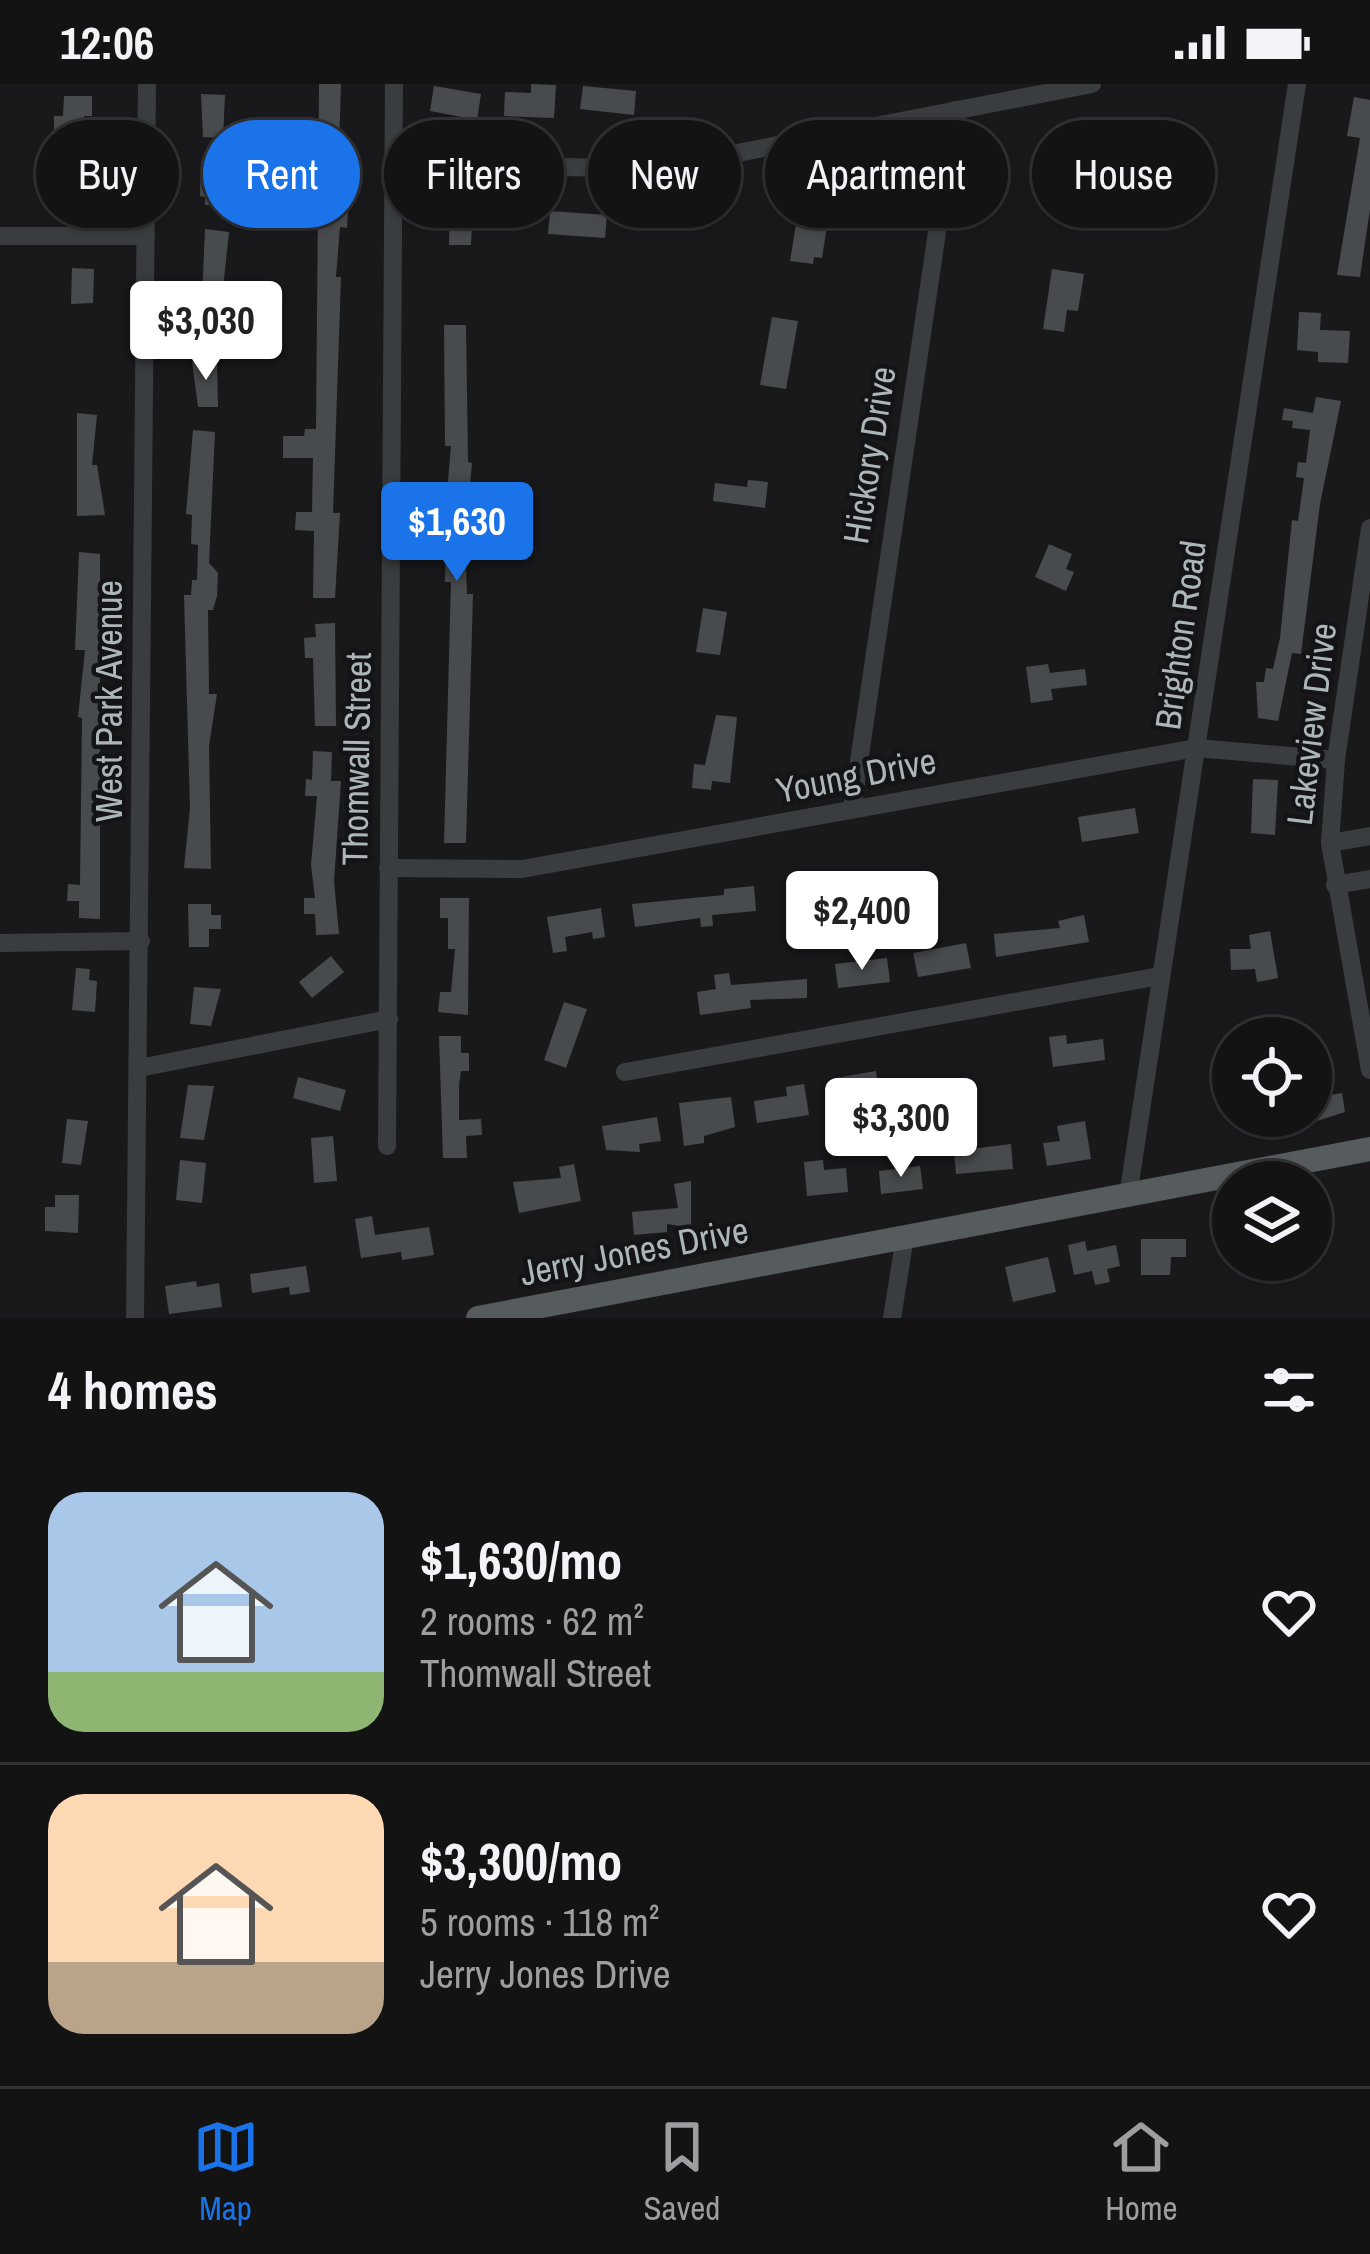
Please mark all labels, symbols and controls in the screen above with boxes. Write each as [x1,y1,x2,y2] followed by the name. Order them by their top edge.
[60,12,154,73] text: 12:06
[36,120,179,228] chip: Buy
[203,120,360,228] chip: Rent
[384,120,564,228] chip: Filters
[588,120,741,228] chip: New
[765,120,1008,228] chip: Apartment
[1032,120,1215,228] chip: House
[108,281,304,383] pin: $3,030
[157,294,255,346] text: $3,030
[831,363,907,547] street label: Hickory Drive
[359,482,555,584] pin: $1,630
[408,495,506,547] text: $1,630
[1143,537,1217,733] street label: Brighton Road
[85,580,133,822] street label: West Park Avenue
[1275,620,1347,828] street label: Lakeview Drive
[330,652,382,866] street label: Thomwall Street
[772,736,940,814] street label: Young Drive
[764,871,960,973] pin: $2,400
[813,884,911,936] text: $2,400
[1212,1017,1332,1281] map controls
[1212,1017,1332,1137] button: locate
[803,1078,999,1180] pin: $3,300
[852,1091,950,1143] text: $3,300
[1212,1161,1332,1281] button: layers
[516,1205,752,1297] street label: Jerry Jones Drive
[48,1356,218,1425] text: 4 homes
[1256,1357,1322,1423] icon: filters
[420,1526,622,1595] text: $1,630/mo
[144,1540,288,1684] icon: home
[1256,1579,1322,1645] icon: heart
[420,1595,644,1647] text: 2 rooms · 62 m²
[420,1647,651,1699] text: Thomwall Street
[420,1827,622,1896] text: $3,300/mo
[144,1842,288,1986] icon: home
[1256,1881,1322,1947] icon: heart
[420,1896,659,1948] text: 5 rooms · 118 m²
[420,1948,671,2000] text: Jerry Jones Drive
[193,2114,259,2230] tab: Map
[644,2114,720,2230] tab: Saved
[1105,2114,1177,2230] tab: Home

